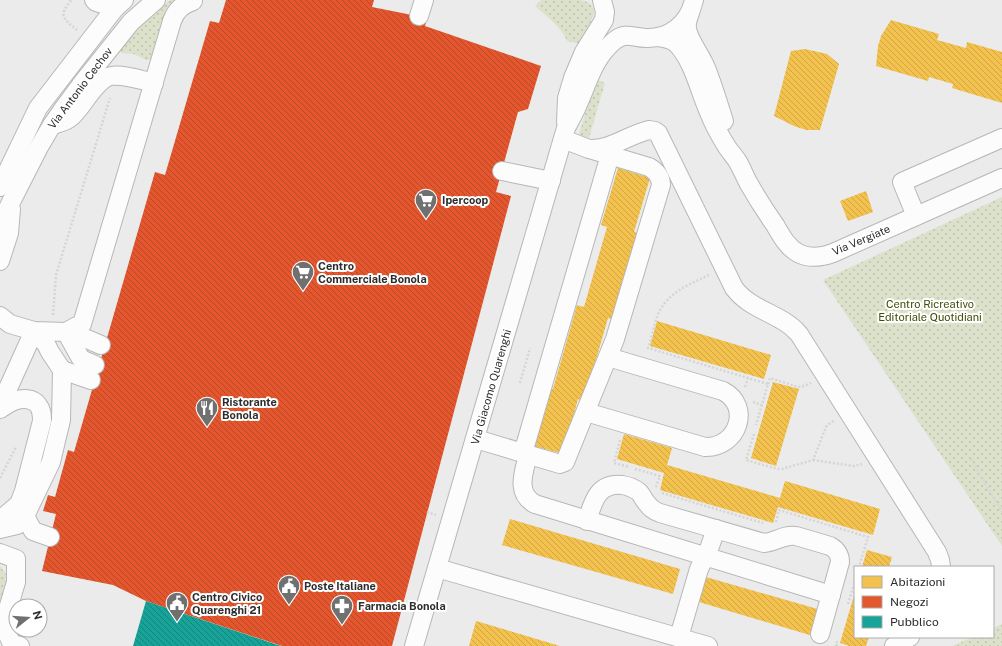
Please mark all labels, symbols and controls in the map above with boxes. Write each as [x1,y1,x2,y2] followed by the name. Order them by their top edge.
[45,45,115,131] street label: Via Antonio Cechov
[413,187,439,220] supermarket icon: Ipercoop
[442,194,489,206] place label: Ipercoop
[830,222,892,258] street label: Via Vergiate
[290,259,316,292] supermarket icon: Centro Commerciale Bonola
[318,260,427,285] place label: Centro Commerciale Bonola
[878,298,982,323] park label: Centro Ricreativo Editoriale Quotidiani
[469,328,513,446] street label: Via Giacomo Quarenghi
[194,395,220,428] restaurant icon: Ristorante Bonola
[222,396,277,421] place label: Ristorante Bonola
[854,566,994,638] legend
[276,573,302,606] public building icon: Poste Italiane
[890,575,945,589] text: Abitazioni
[304,580,376,592] place label: Poste Italiane
[164,590,190,623] public building icon: Centro Civico Quarenghi 21
[192,591,262,616] place label: Centro Civico Quarenghi 21
[329,593,355,626] pharmacy icon: Farmacia Bonola
[890,595,928,609] text: Negozi
[8,598,48,638] north arrow
[358,600,446,612] place label: Farmacia Bonola
[31,609,45,621] text: N
[890,615,939,629] text: Pubblico

